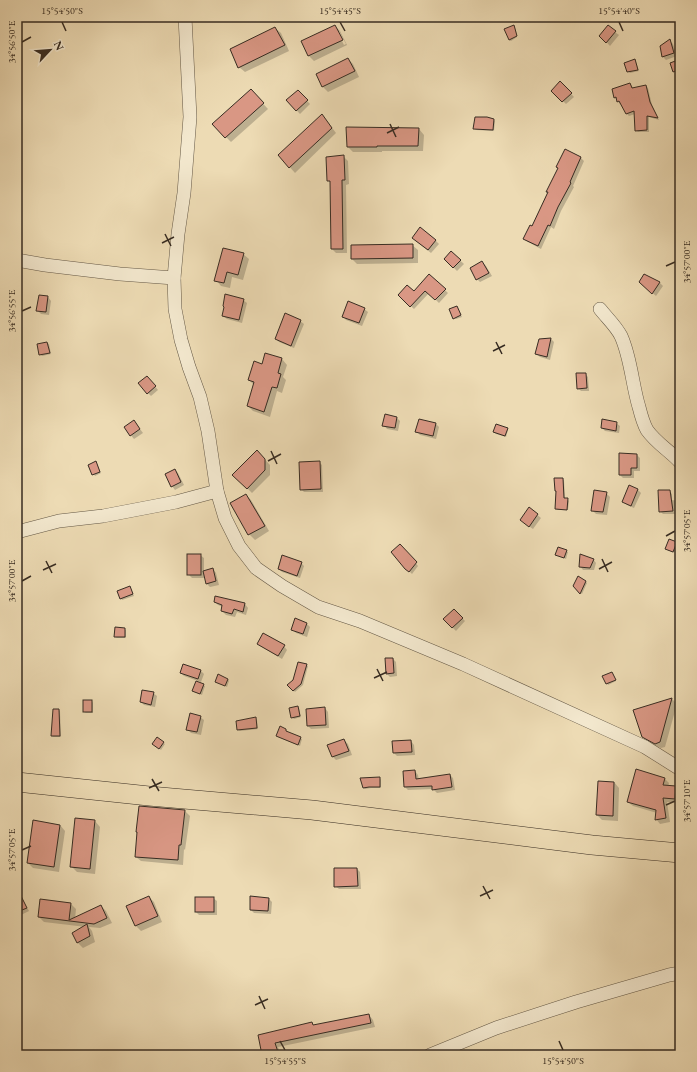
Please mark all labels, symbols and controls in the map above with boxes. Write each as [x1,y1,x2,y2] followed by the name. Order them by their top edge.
[41,4,83,17] text: 15°54'50"S
[319,4,361,17] text: 15°54'45"S
[598,4,640,17] text: 15°54'40"S
[5,20,18,63] text: 34°56'50"E
[30,30,70,70] north arrow
[51,39,67,53] text: N
[680,240,693,283] text: 34°57'00"E
[5,289,18,332] text: 34°56'55"E
[680,509,693,552] text: 34°57'05"E
[5,559,18,602] text: 34°57'00"E
[680,779,693,822] text: 34°57'10"E
[5,828,18,871] text: 34°57'05"E
[264,1054,306,1067] text: 15°54'55"S
[542,1054,584,1067] text: 15°54'50"S

